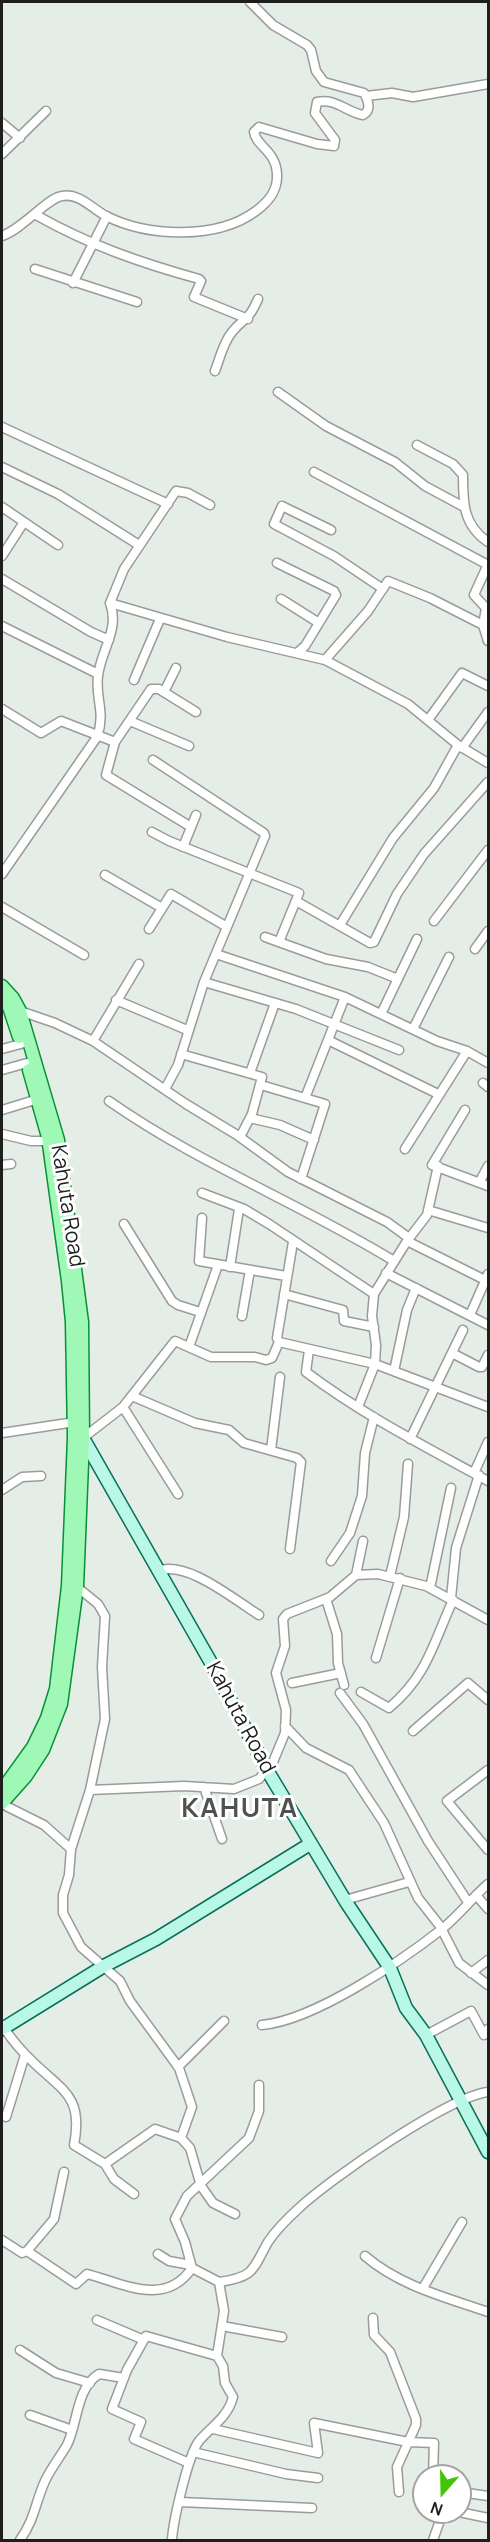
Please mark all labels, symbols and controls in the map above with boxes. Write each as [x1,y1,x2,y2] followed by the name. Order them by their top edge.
[45,1143,89,1269] street label: Kahuta Road
[200,1658,280,1778] street label: Kahuta Road
[181,1793,299,1825] district label: KAHUTA
[412,2464,472,2524] north arrow
[427,2497,446,2521] text: N

